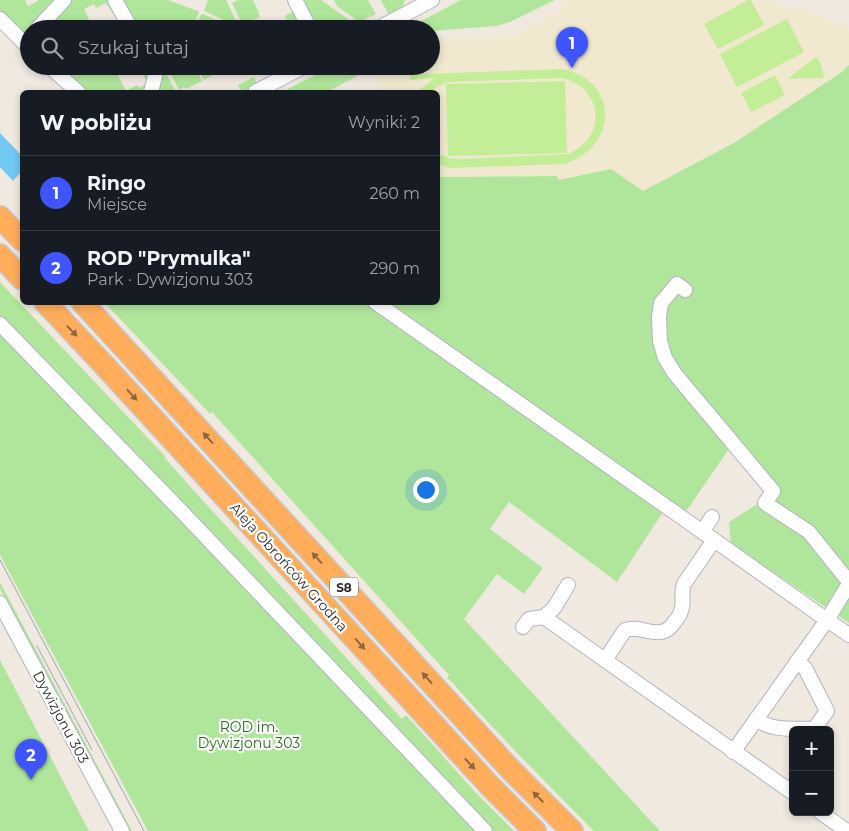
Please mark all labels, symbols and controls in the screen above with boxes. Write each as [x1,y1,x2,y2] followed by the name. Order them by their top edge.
[20,20,440,75] search box
[556,27,588,68] pin: 1
[38,34,66,62] icon: search
[78,36,189,59] text: Szukaj tutaj
[40,110,152,135] text: W pobliżu
[348,113,420,132] text: Wyniki: 2
[87,172,146,195] text: Ringo
[53,184,59,203] text: 1
[369,184,420,203] text: 260 m
[87,195,147,214] text: Miejsce
[87,247,251,270] text: ROD "Prymulka"
[51,259,61,278] text: 2
[369,259,420,278] text: 290 m
[87,270,253,289] text: Park · Dywizjonu 303
[66,325,78,337] one-way arrow
[126,389,138,401] one-way arrow
[202,432,214,444] one-way arrow
[413,477,439,503] your location
[226,499,352,635] street label: Aleja Obrońców Grodna
[311,552,323,564] one-way arrow
[330,578,358,596] road number: S8
[354,638,366,650] one-way arrow
[29,668,93,767] street label: Dywizjonu 303
[421,672,433,684] one-way arrow
[198,718,300,752] park label: ROD im. Dywizjonu 303
[789,726,834,816] map controls
[789,726,834,771] button: +
[15,739,47,780] pin: 2
[464,758,476,770] one-way arrow
[789,771,834,816] button: −
[532,791,544,803] one-way arrow

